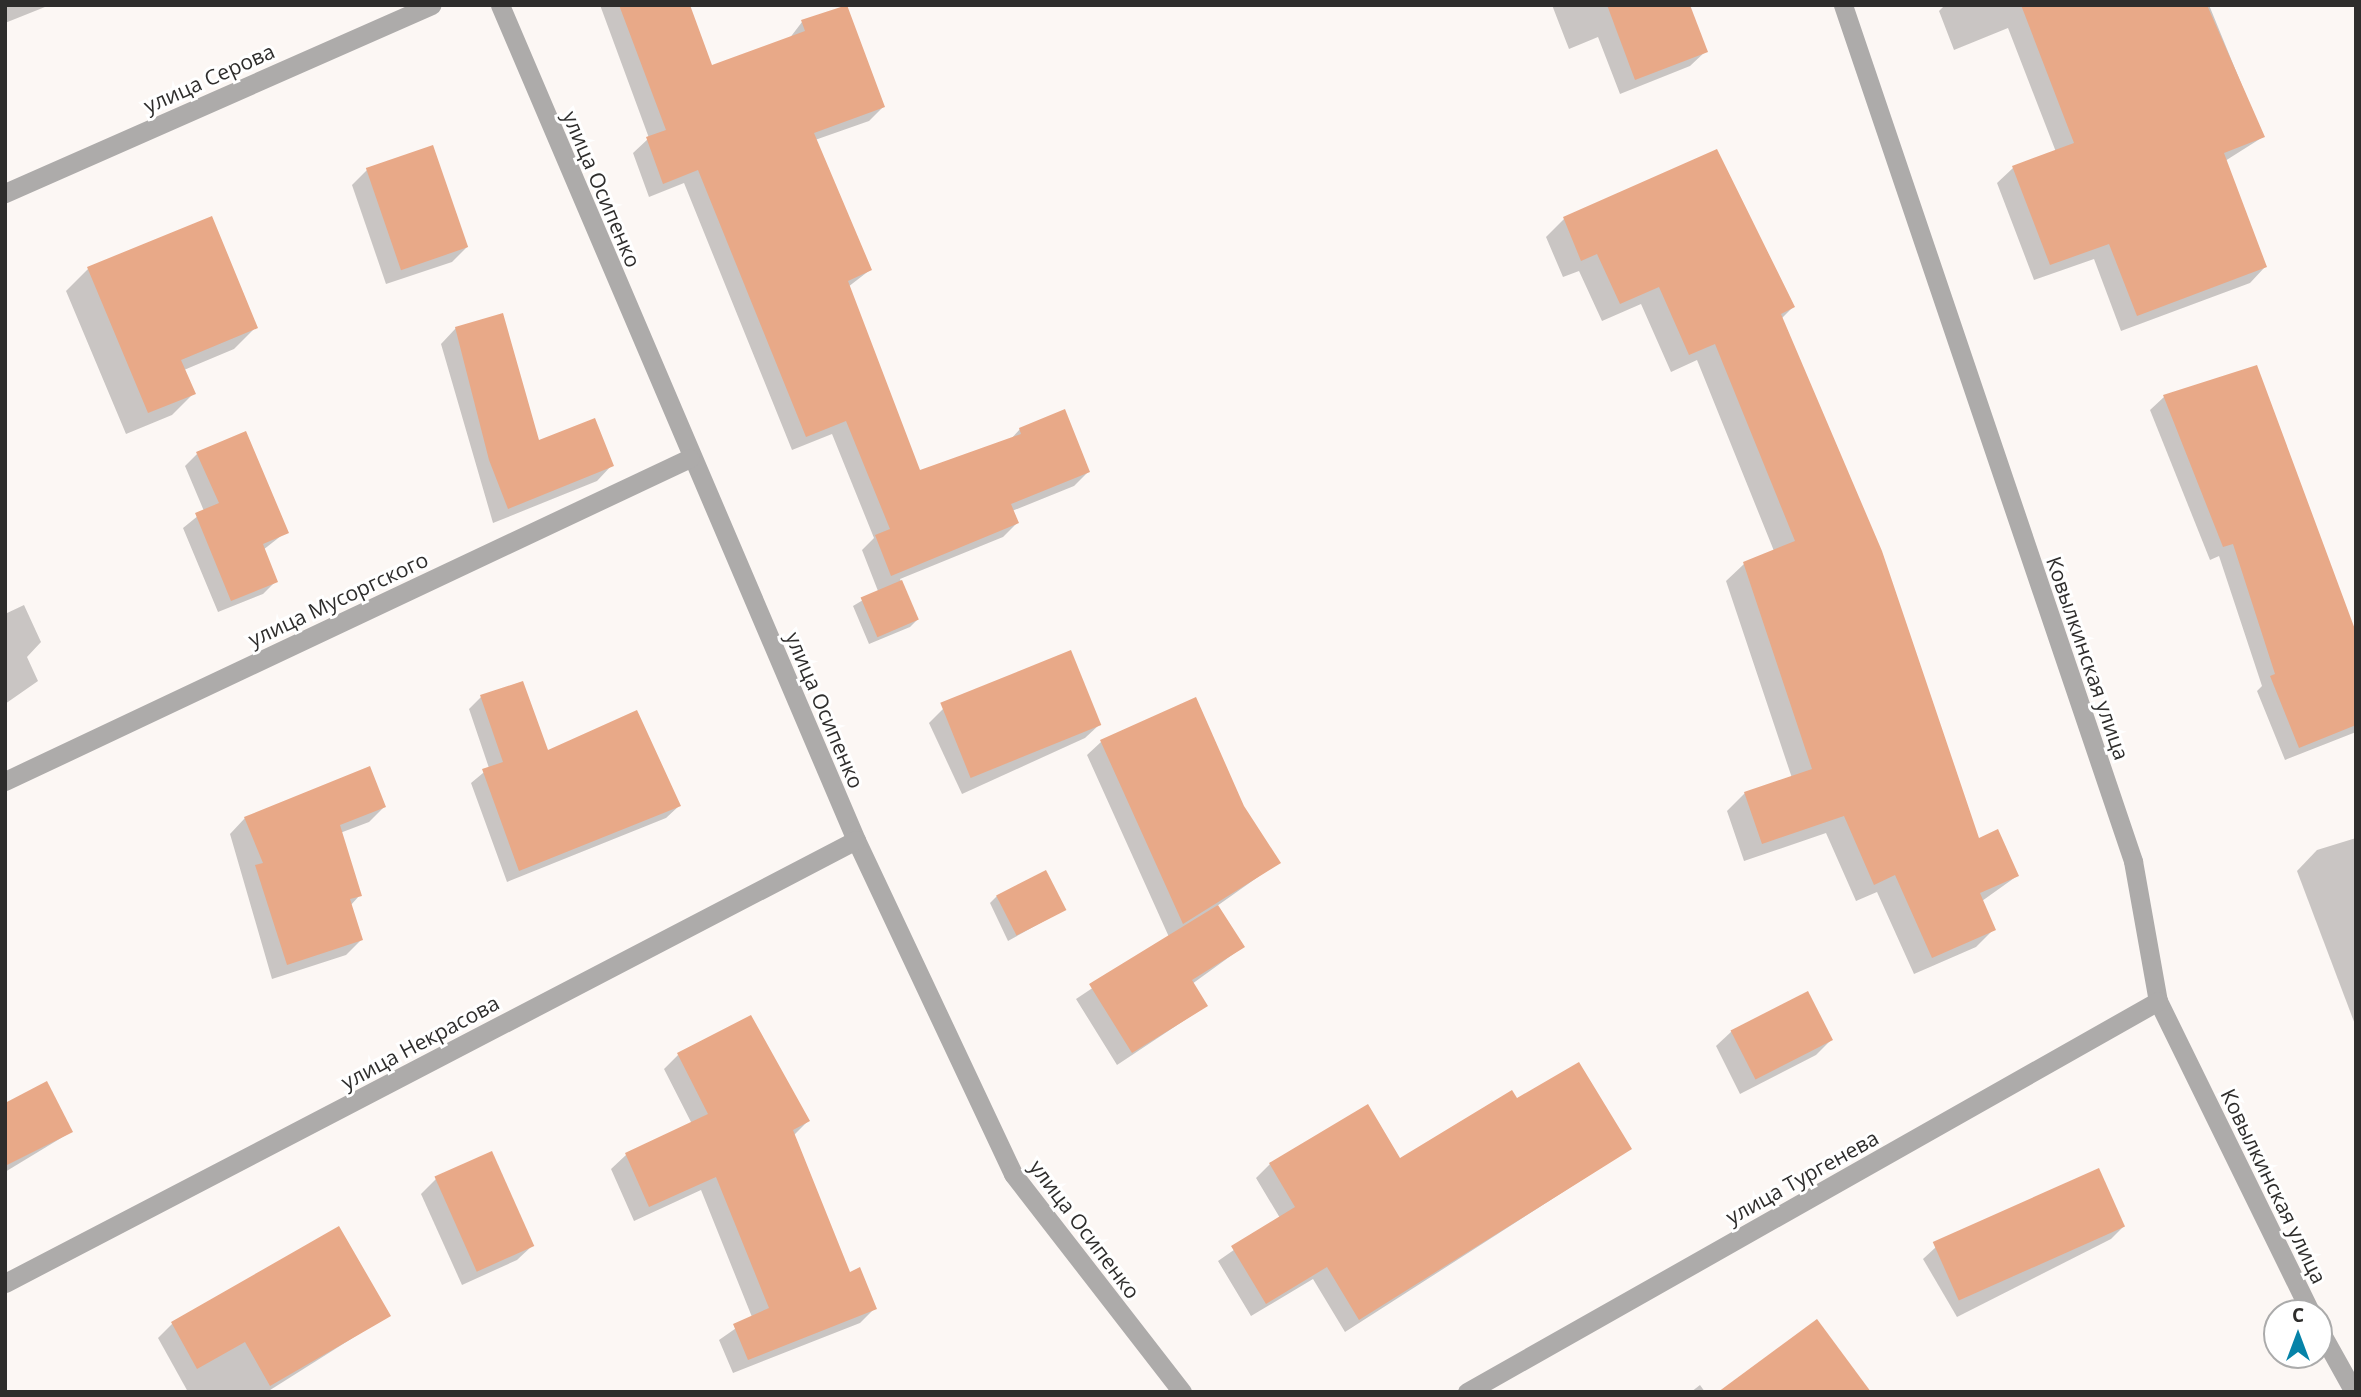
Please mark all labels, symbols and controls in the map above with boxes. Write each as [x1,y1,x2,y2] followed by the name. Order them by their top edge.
[140,38,278,118] street label: улица Серова
[558,107,646,271] street label: улица Осипенко
[244,546,432,652] street label: улица Мусоргского
[2041,553,2135,763] street label: Ковылкинская улица
[781,628,869,792] street label: улица Осипенко
[337,990,503,1094] street label: улица Некрасова
[2216,1085,2332,1287] street label: Ковылкинская улица
[1721,1125,1883,1229] street label: улица Тургенева
[1025,1155,1145,1303] street label: улица Осипенко
[2263,1299,2333,1369] north arrow
[2292,1302,2304,1328] text: С

